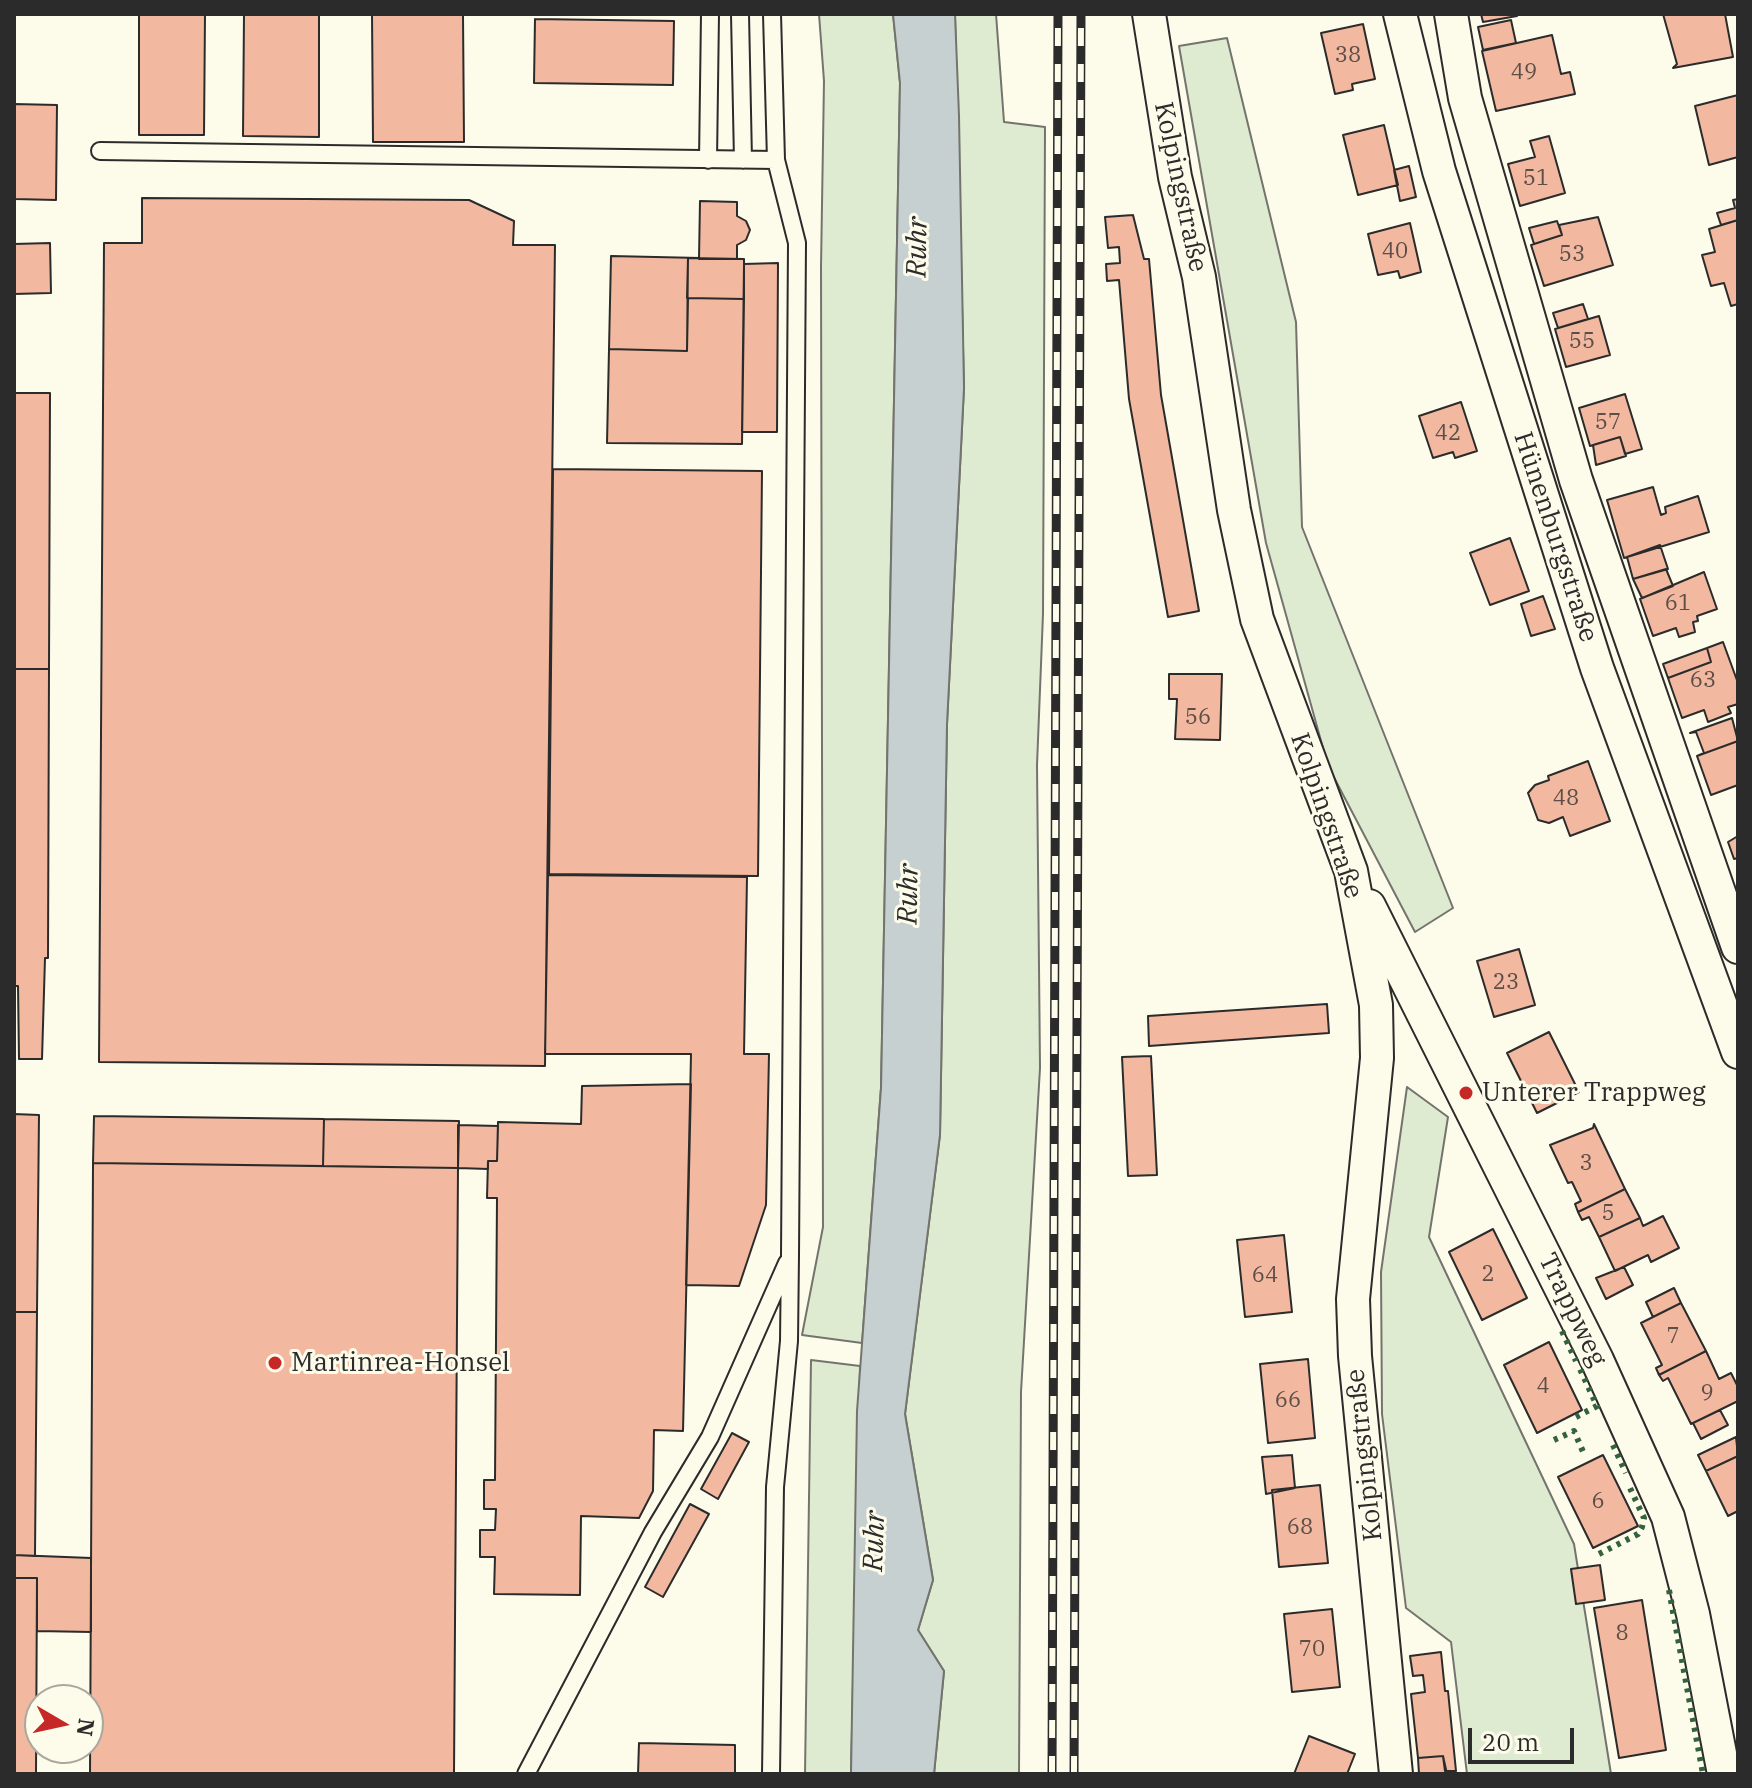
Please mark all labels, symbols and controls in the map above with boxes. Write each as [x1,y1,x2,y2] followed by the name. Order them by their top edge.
[1335,43,1361,69] house number: 38
[1511,60,1537,86] house number: 49
[1147,99,1213,275] street label: Kolpingstraße
[1523,166,1549,192] house number: 51
[901,216,935,278] water label: Ruhr
[1382,239,1408,265] house number: 40
[1559,242,1585,268] house number: 53
[1569,329,1595,355] house number: 55
[1595,410,1621,436] house number: 57
[1435,421,1461,447] house number: 42
[1506,428,1604,646] street label: Hünenburgstraße
[1665,591,1691,617] house number: 61
[1690,668,1716,694] house number: 63
[1185,705,1211,731] house number: 56
[1283,729,1369,903] street label: Kolpingstraße
[1553,786,1579,812] house number: 48
[892,863,926,925] water label: Ruhr
[1493,970,1519,996] house number: 23
[1482,1077,1706,1109] place label: Unterer Trappweg
[1457,1084,1475,1102] marker: Unterer Trappweg
[1579,1151,1593,1177] house number: 3
[1601,1201,1615,1227] house number: 5
[1531,1248,1613,1372] street label: Trappweg
[1481,1262,1495,1288] house number: 2
[1252,1263,1278,1289] house number: 64
[1666,1324,1680,1350] house number: 7
[291,1347,510,1379] place label: Martinrea-Honsel
[266,1354,284,1372] marker: Martinrea-Honsel
[1340,1367,1390,1543] street label: Kolpingstraße
[1536,1374,1550,1400] house number: 4
[1700,1381,1714,1407] house number: 9
[1275,1388,1301,1414] house number: 66
[1591,1489,1605,1515] house number: 6
[857,1510,893,1572] water label: Ruhr
[1287,1515,1313,1541] house number: 68
[1615,1621,1629,1647] house number: 8
[1299,1637,1325,1663] house number: 70
[24,1684,104,1764] north arrow
[1472,1712,1578,1762] scale bar
[71,1717,102,1738] text: N
[1482,1726,1539,1758] text: 20 m

